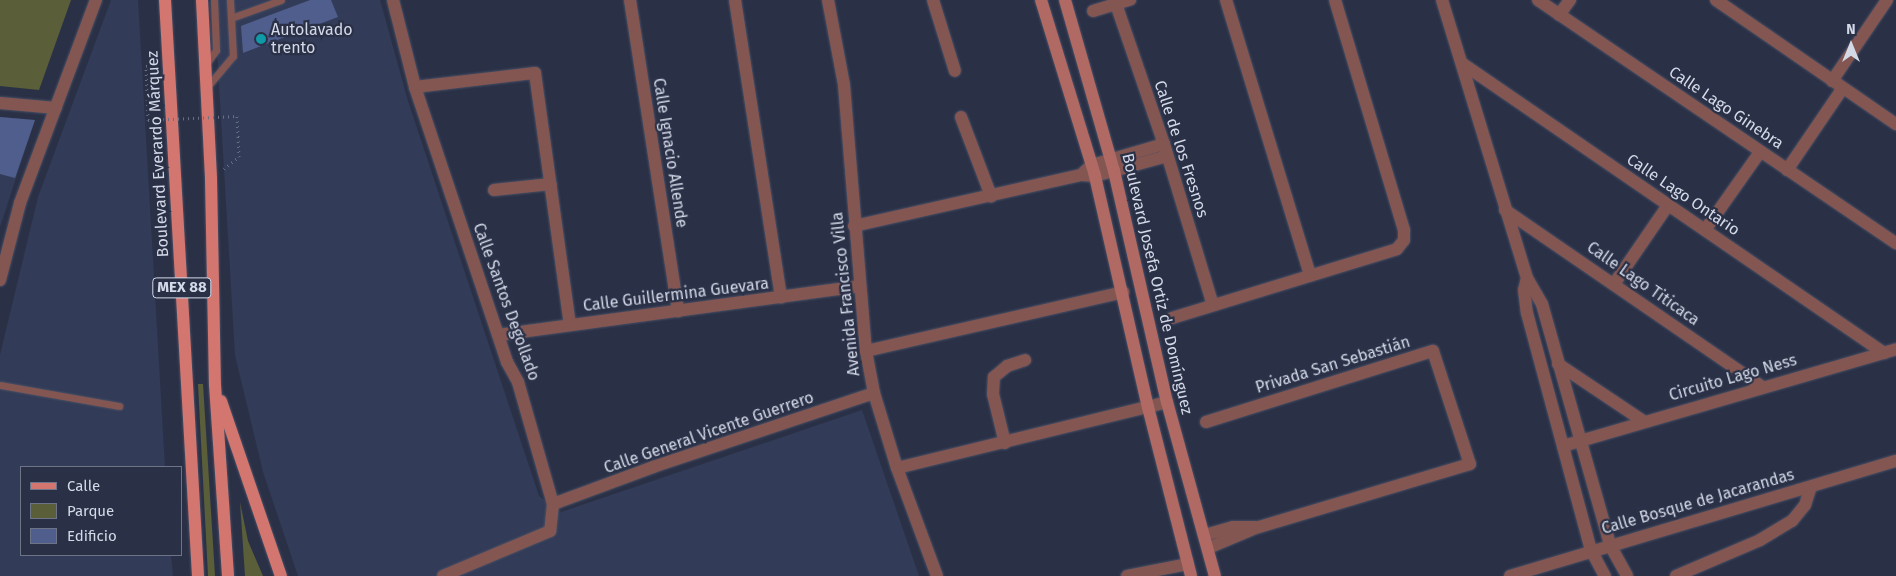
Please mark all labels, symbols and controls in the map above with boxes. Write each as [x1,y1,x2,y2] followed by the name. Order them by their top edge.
[271,20,353,58] place label: Autolavado trento
[1826,20,1876,70] north arrow
[1846,21,1856,38] text: N
[255,33,267,45] marker: Autolavado trento
[143,50,173,258] street label: Boulevard Everardo Márquez
[1665,63,1787,153] street label: Calle Lago Ginebra
[649,77,691,229] street label: Calle Ignacio Allende
[1150,78,1212,220] street label: Calle de los Fresnos
[1623,150,1743,240] street label: Calle Lago Ontario
[1118,152,1196,416] street label: Boulevard Josefa Ortiz de Domínguez
[828,211,864,377] street label: Avenida Francisco Villa
[469,221,543,383] street label: Calle Santos Degollado
[1583,238,1703,330] street label: Calle Lago Titicaca
[582,274,770,316] street label: Calle Guillermina Guevara
[152,276,212,300] road number: MEX 88
[1253,332,1413,398] street label: Privada San Sebastián
[1667,351,1799,405] street label: Circuito Lago Ness
[602,388,816,478] street label: Calle General Vicente Guerrero
[1599,465,1797,539] street label: Calle Bosque de Jacarandas
[20,466,182,556] legend
[67,477,100,495] text: Calle
[67,502,114,520] text: Parque
[67,527,117,545] text: Edificio

